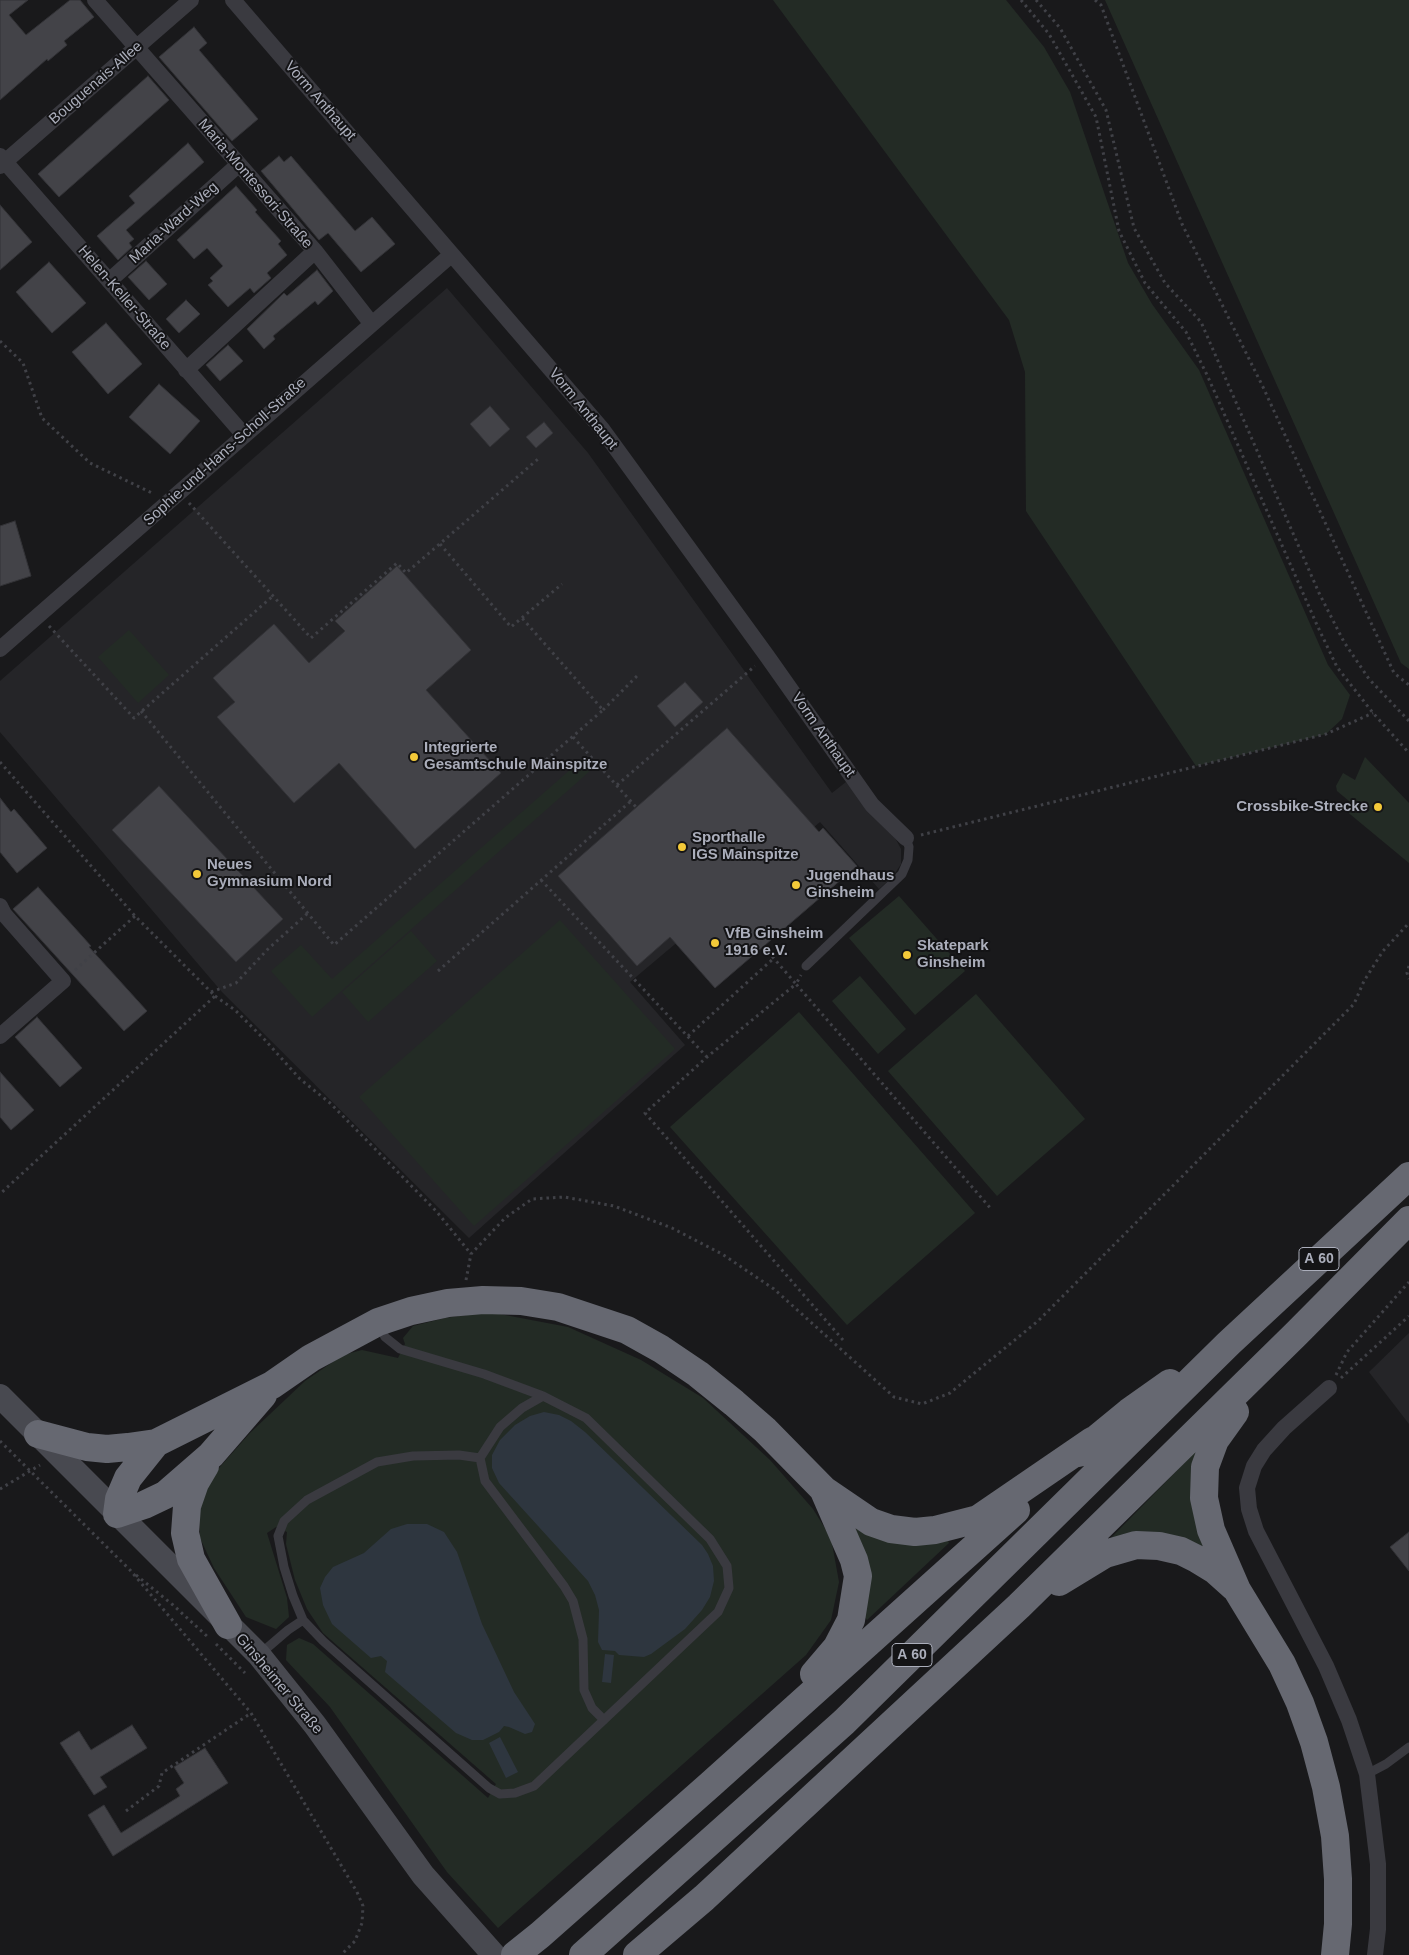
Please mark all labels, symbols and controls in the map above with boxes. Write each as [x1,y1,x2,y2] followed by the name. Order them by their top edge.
[46,38,146,128] street label: Bouguenais-Allee
[281,58,359,144] street label: Vorm Anthaupt
[194,116,316,252] street label: Maria-Montessori-Straße
[126,178,222,268] street label: Maria-Ward-Weg
[74,242,174,354] street label: Helen-Keller-Straße
[545,365,621,453] street label: Vorm Anthaupt
[140,374,310,530] street label: Sophie-und-Hans-Scholl-Straße
[787,689,859,781] street label: Vorm Anthaupt
[424,739,607,774] place label: Integrierte Gesamtschule Mainspitze
[408,751,420,763] marker: Integrierte Gesamtschule Mainspitze
[1236,798,1368,816] place label: Crossbike-Strecke
[1372,801,1384,813] marker: Crossbike-Strecke
[692,829,799,864] place label: Sporthalle IGS Mainspitze
[676,841,688,853] marker: Sporthalle IGS Mainspitze
[207,856,332,891] place label: Neues Gymnasium Nord
[806,867,894,902] place label: Jugendhaus Ginsheim
[191,868,203,880] marker: Neues Gymnasium Nord
[790,879,802,891] marker: Jugendhaus Ginsheim
[725,925,823,960] place label: VfB Ginsheim 1916 e.V.
[709,937,721,949] marker: VfB Ginsheim 1916 e.V.
[917,937,989,972] place label: Skatepark Ginsheim
[901,949,913,961] marker: Skatepark Ginsheim
[1299,1248,1339,1270] road number: A 60
[232,1630,326,1738] street label: Ginsheimer Straße
[892,1644,932,1666] road number: A 60

